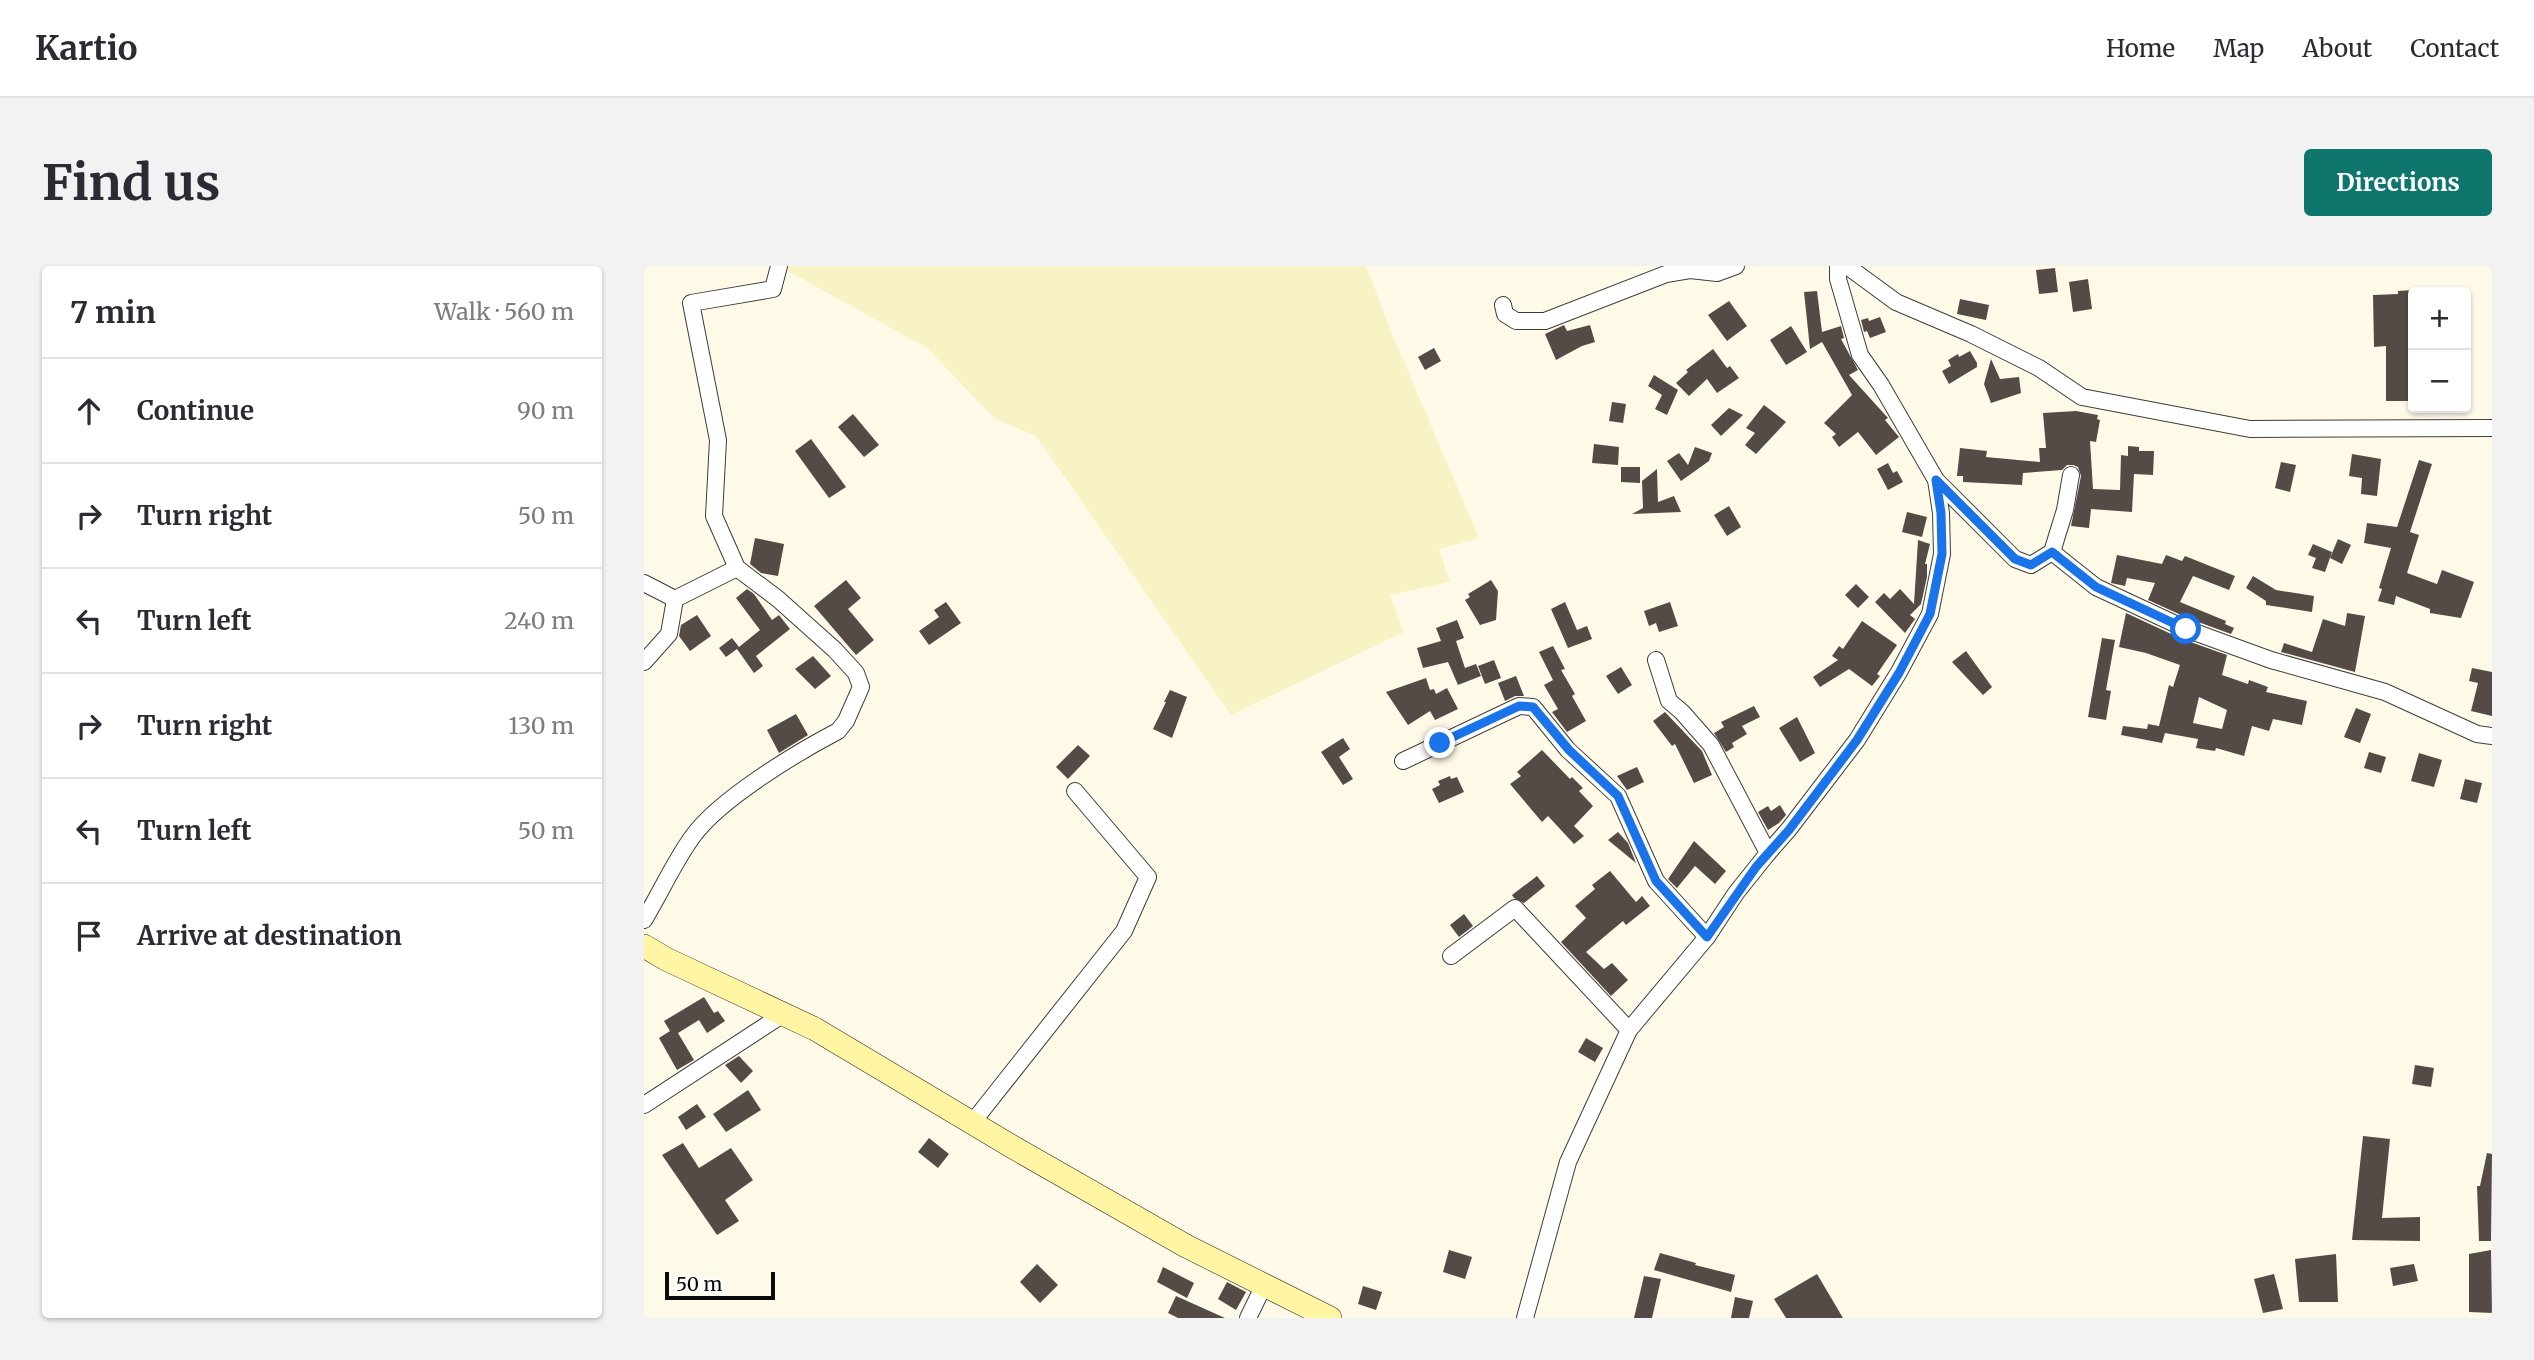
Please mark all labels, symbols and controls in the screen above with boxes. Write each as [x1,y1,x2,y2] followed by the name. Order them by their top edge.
[35,28,138,69] text: Kartio
[2106,33,2175,64] text: Home
[2213,33,2264,64] text: Map
[2302,33,2372,64] text: About
[2410,33,2499,64] text: Contact
[2304,149,2492,216] button: Directions
[42,152,220,213] text: Find us
[2408,287,2471,413] map controls
[2408,287,2471,350] button: +
[70,293,156,331] text: 7 min
[434,297,574,326] text: Walk · 560 m
[2408,350,2471,413] button: −
[70,392,108,430] icon: ahead
[137,394,254,427] text: Continue
[517,396,574,425] text: 90 m
[70,497,108,535] icon: right
[137,499,272,532] text: Turn right
[518,501,574,530] text: 50 m
[70,602,108,640] icon: left
[137,604,251,637] text: Turn left
[504,606,574,635] text: 240 m
[2170,613,2201,644] route start
[70,707,108,745] icon: right
[137,709,272,742] text: Turn right
[508,711,574,740] text: 130 m
[1424,727,1455,758] route end
[70,812,108,850] icon: left
[137,814,251,847] text: Turn left
[518,816,574,845] text: 50 m
[70,917,108,955] icon: arrive
[137,919,402,952] text: Arrive at destination
[665,1269,775,1301] scale bar
[676,1272,722,1296] text: 50 m

